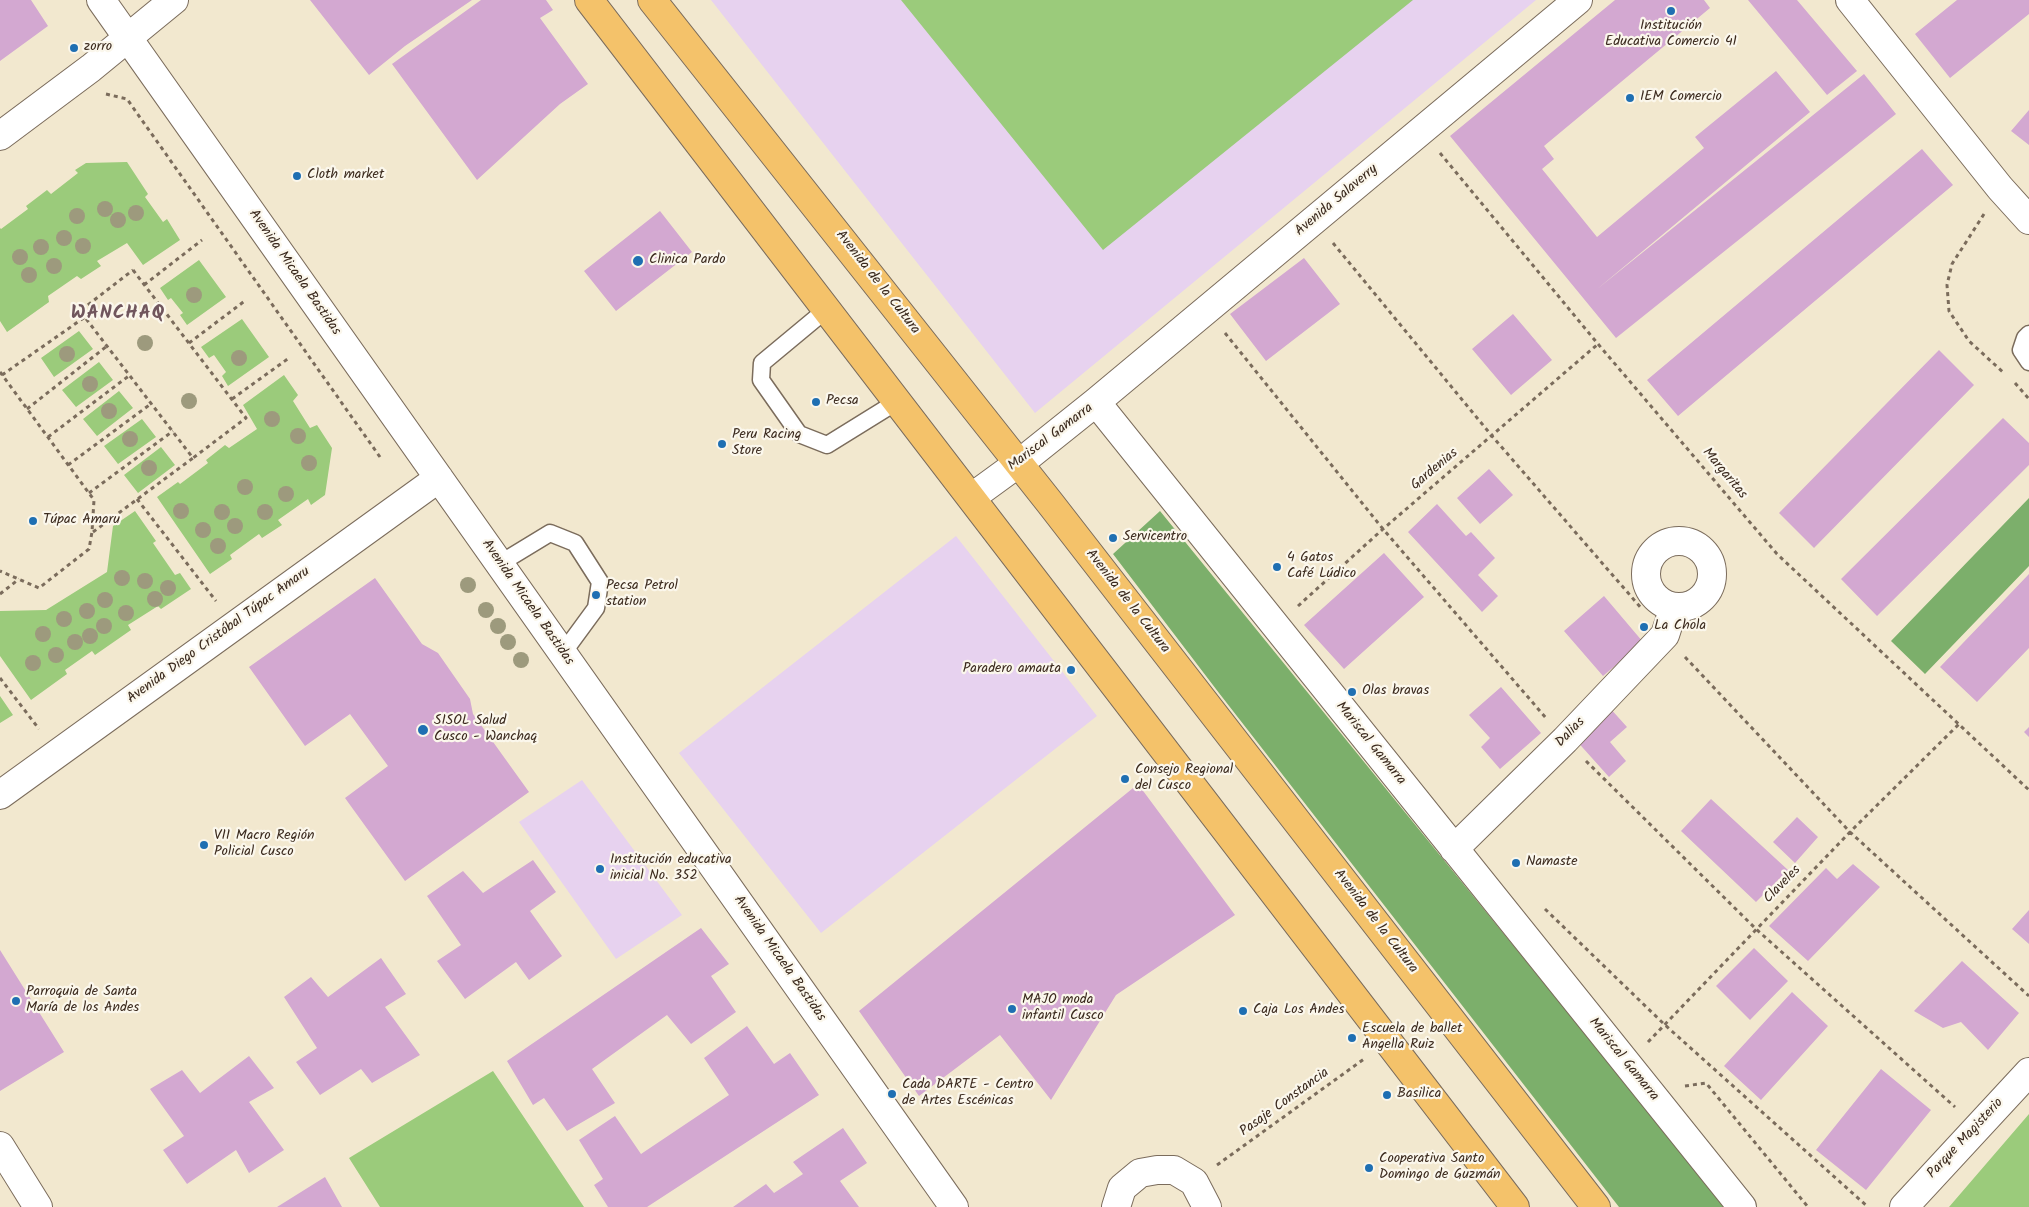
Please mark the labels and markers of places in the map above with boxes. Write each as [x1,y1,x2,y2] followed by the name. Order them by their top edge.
[1665,5,1677,17] marker: Institución Educativa Comercio 41
[1605,19,1737,52] place label: Institución Educativa Comercio 41
[84,40,112,56] place label: zorro
[68,42,80,54] marker: zorro
[1640,90,1722,106] place label: IEM Comercio
[1624,92,1636,104] marker: IEM Comercio
[307,168,384,184] place label: Cloth market
[291,170,303,182] marker: Cloth market
[649,253,725,269] place label: Clinica Pardo
[631,254,645,268] marker: Clinica Pardo
[826,394,859,410] place label: Pecsa
[810,396,822,408] marker: Pecsa
[732,428,801,461] place label: Peru Racing Store
[716,438,728,450] marker: Peru Racing Store
[43,513,120,529] place label: Túpac Amaru
[27,515,39,527] marker: Túpac Amaru
[1123,530,1187,546] place label: Servicentro
[1107,532,1119,544] marker: Servicentro
[1287,551,1356,584] place label: 4 Gatos Café Lúdico
[1271,561,1283,573] marker: 4 Gatos Café Lúdico
[606,579,678,612] place label: Pecsa Petrol station
[590,589,602,601] marker: Pecsa Petrol station
[1654,619,1706,635] place label: La Chola
[1638,621,1650,633] marker: La Chola
[963,662,1061,678] place label: Paradero amauta
[1065,664,1077,676] marker: Paradero amauta
[1362,684,1429,700] place label: Olas bravas
[1346,686,1358,698] marker: Olas bravas
[434,714,537,746] place label: SISOL Salud Cusco - Wanchaq
[416,723,430,737] marker: SISOL Salud Cusco - Wanchaq
[1135,763,1233,796] place label: Consejo Regional del Cusco
[1119,773,1131,785] marker: Consejo Regional del Cusco
[214,829,314,862] place label: VII Macro Región Policial Cusco
[198,839,210,851] marker: VII Macro Región Policial Cusco
[610,853,732,886] place label: Institución educativa inicial No. 352
[1526,855,1577,871] place label: Namaste
[1510,857,1522,869] marker: Namaste
[594,863,606,875] marker: Institución educativa inicial No. 352
[26,985,139,1018] place label: Parroquia de Santa María de los Andes
[1022,993,1104,1026] place label: MAJO moda infantil Cusco
[10,995,22,1007] marker: Parroquia de Santa María de los Andes
[1006,1003,1018,1015] marker: MAJO moda infantil Cusco
[1253,1003,1344,1019] place label: Caja Los Andes
[1237,1005,1249,1017] marker: Caja Los Andes
[1362,1022,1462,1054] place label: Escuela de ballet Angella Ruiz
[1346,1032,1358,1044] marker: Escuela de ballet Angella Ruiz
[902,1078,1034,1110] place label: Cada DARTE - Centro de Artes Escénicas
[1397,1087,1441,1103] place label: Basilica
[886,1088,898,1100] marker: Cada DARTE - Centro de Artes Escénicas
[1381,1089,1393,1101] marker: Basilica
[1379,1152,1500,1184] place label: Cooperativa Santo Domingo de Guzmán
[1363,1162,1375,1174] marker: Cooperativa Santo Domingo de Guzmán

